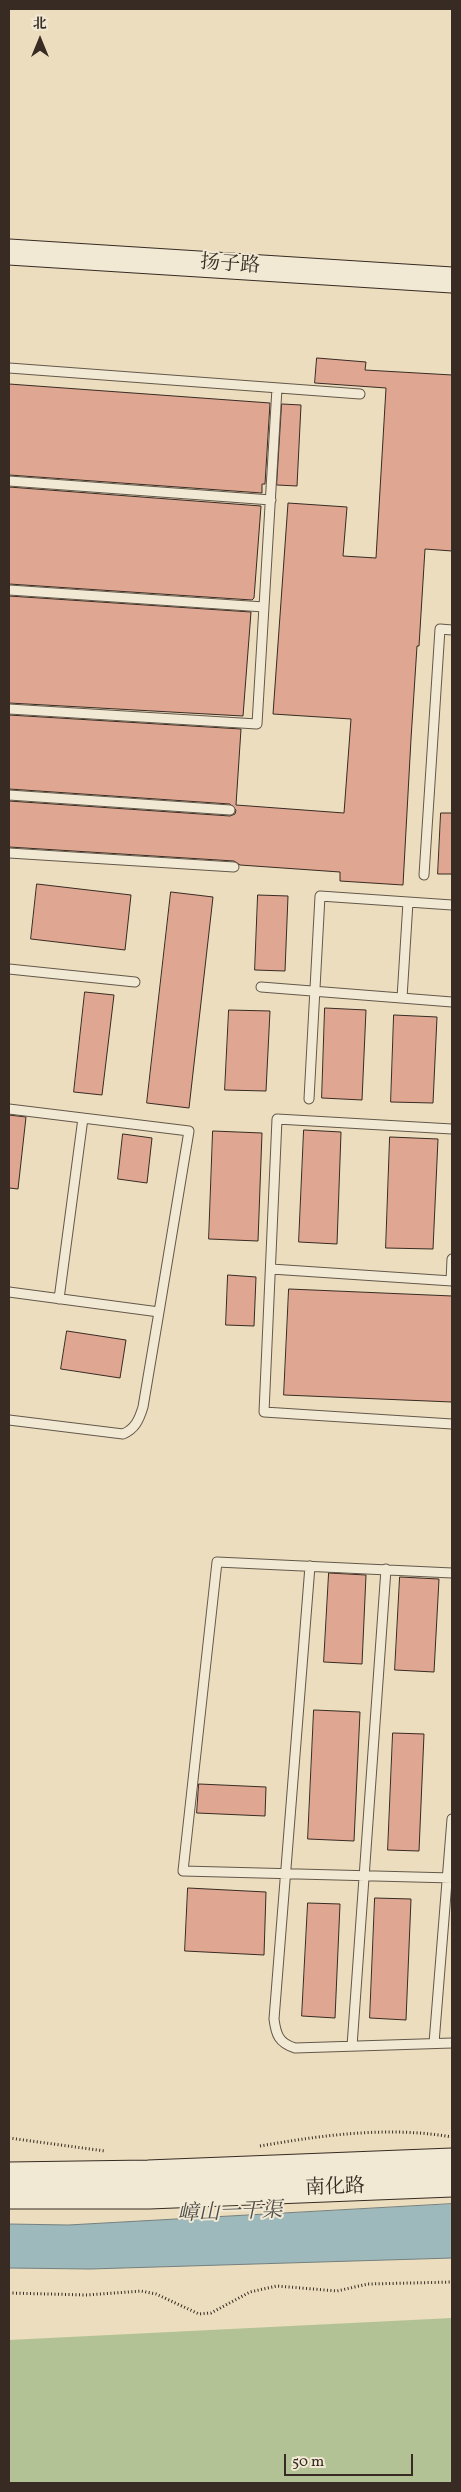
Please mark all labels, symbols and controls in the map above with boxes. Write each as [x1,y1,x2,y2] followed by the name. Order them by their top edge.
[15,15,65,65] north arrow
[33,15,47,34] text: 北
[199,252,261,280] street label: 扬子路
[305,2176,365,2202] street label: 南化路
[177,2200,283,2228] water label: 嶂山一干渠
[286,2444,415,2476] scale bar
[292,2452,324,2473] text: 50 m

